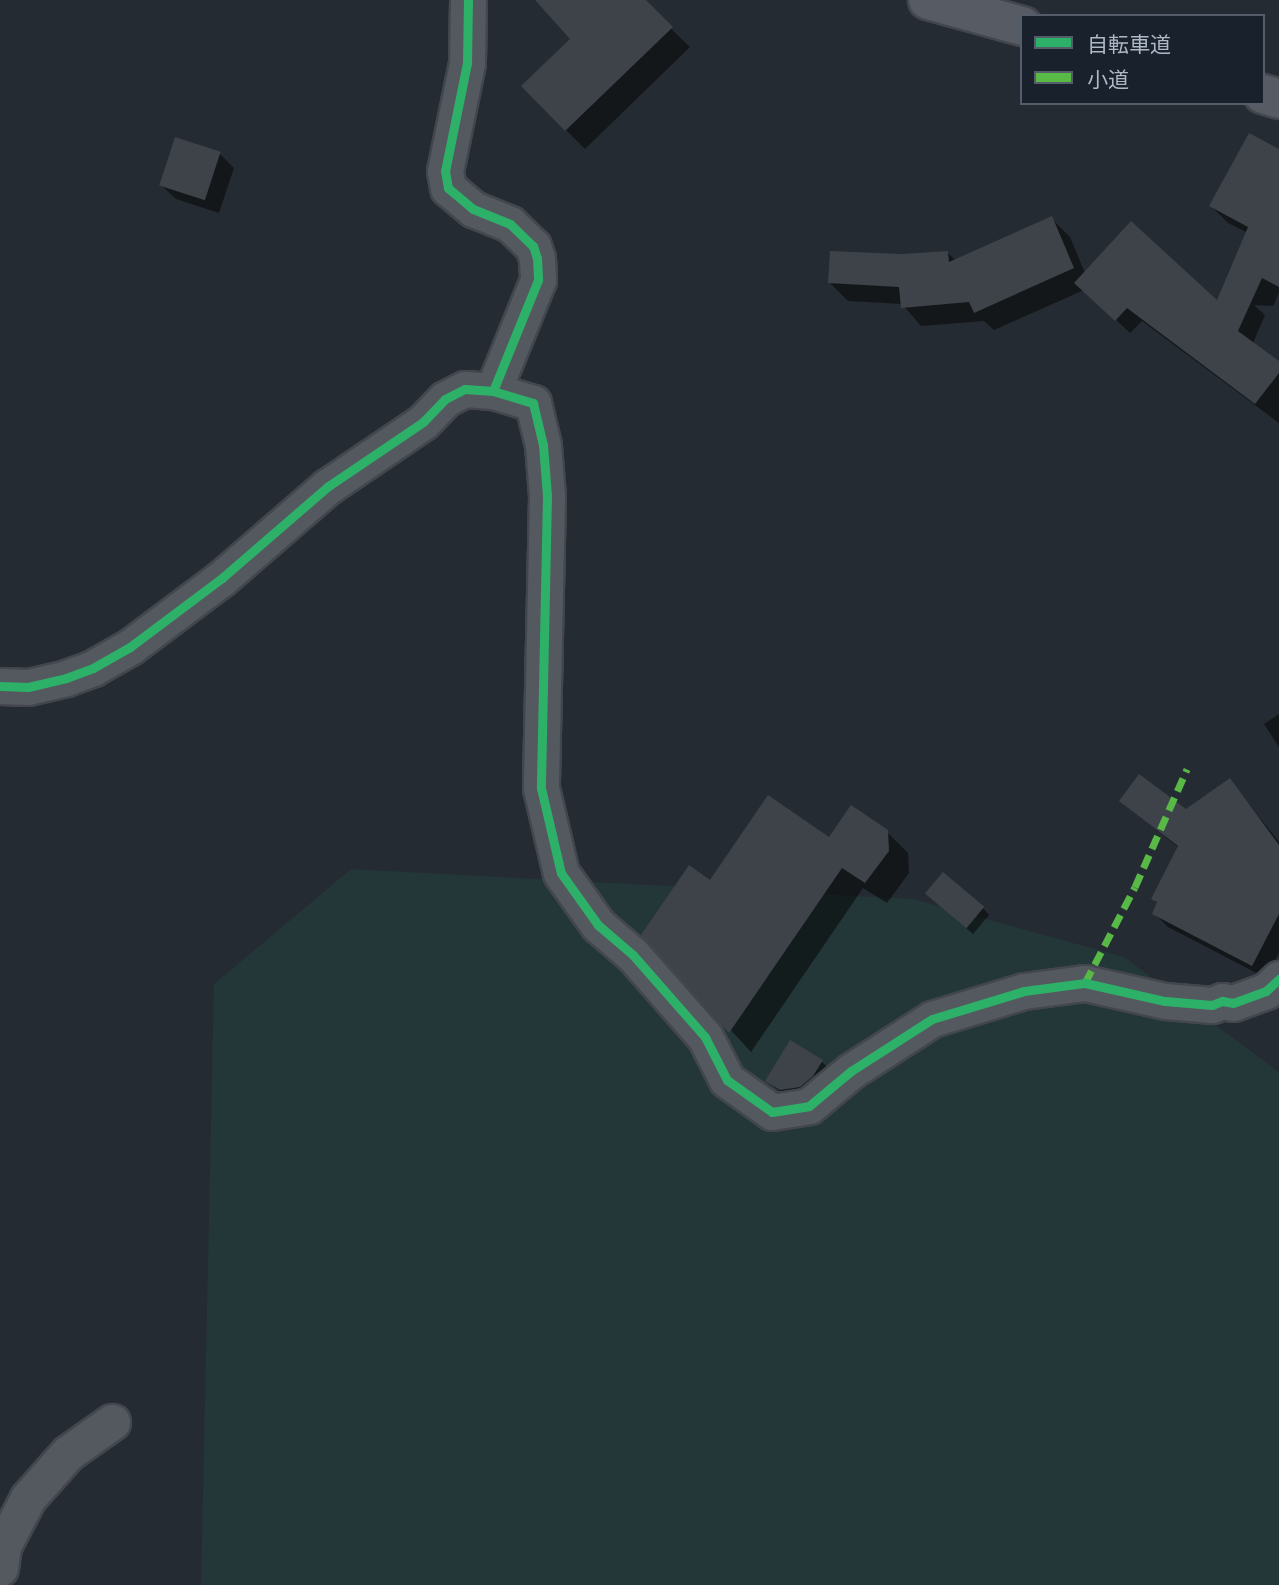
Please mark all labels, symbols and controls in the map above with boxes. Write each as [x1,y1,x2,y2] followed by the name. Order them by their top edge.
[1020,14,1265,105] legend
[1087,31,1171,58] text: 自転車道
[1087,66,1129,93] text: 小道

